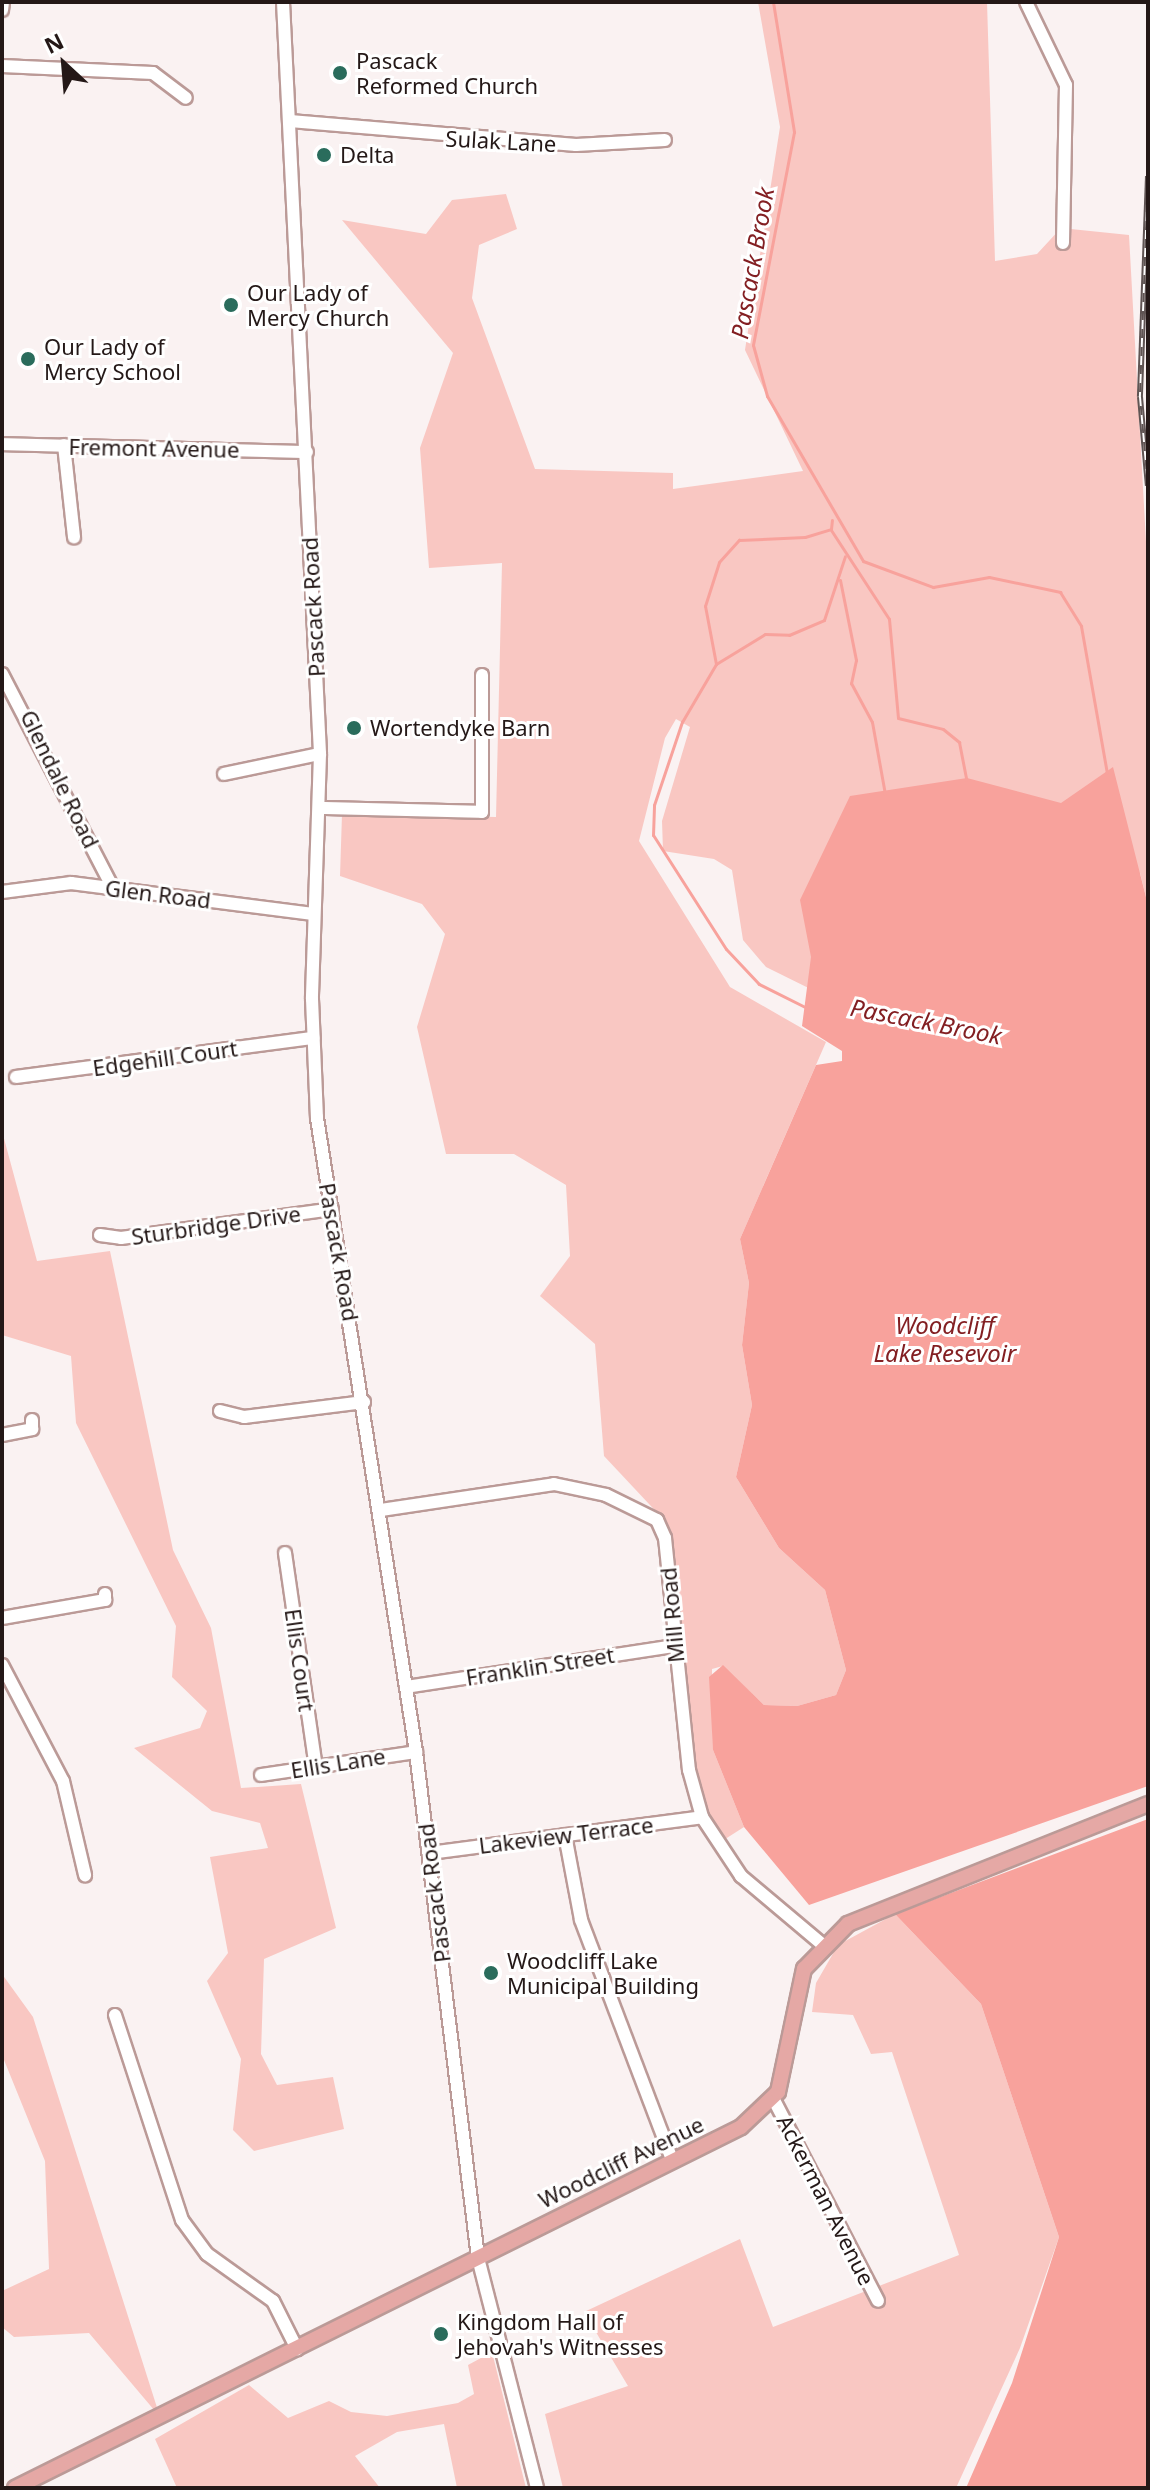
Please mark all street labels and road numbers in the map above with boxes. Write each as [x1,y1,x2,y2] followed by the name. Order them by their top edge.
[445,125,557,157] street label: Sulak Lane
[68,433,240,463] street label: Fremont Avenue
[296,536,330,678] street label: Pascack Road
[15,706,105,852] street label: Glendale Road
[104,874,212,914] street label: Glen Road
[91,1035,239,1081] street label: Edgehill Court
[314,1181,364,1323] street label: Pascack Road
[130,1200,302,1250] street label: Sturbridge Drive
[655,1566,689,1664] street label: Mill Road
[280,1607,320,1713] street label: Ellis Court
[464,1641,616,1691] street label: Franklin Street
[289,1743,387,1783] street label: Ellis Lane
[477,1811,655,1859] street label: Lakeview Terrace
[412,1822,456,1964] street label: Pascack Road
[534,2111,708,2213] street label: Woodcliff Avenue
[772,2111,880,2289] street label: Ackerman Avenue

